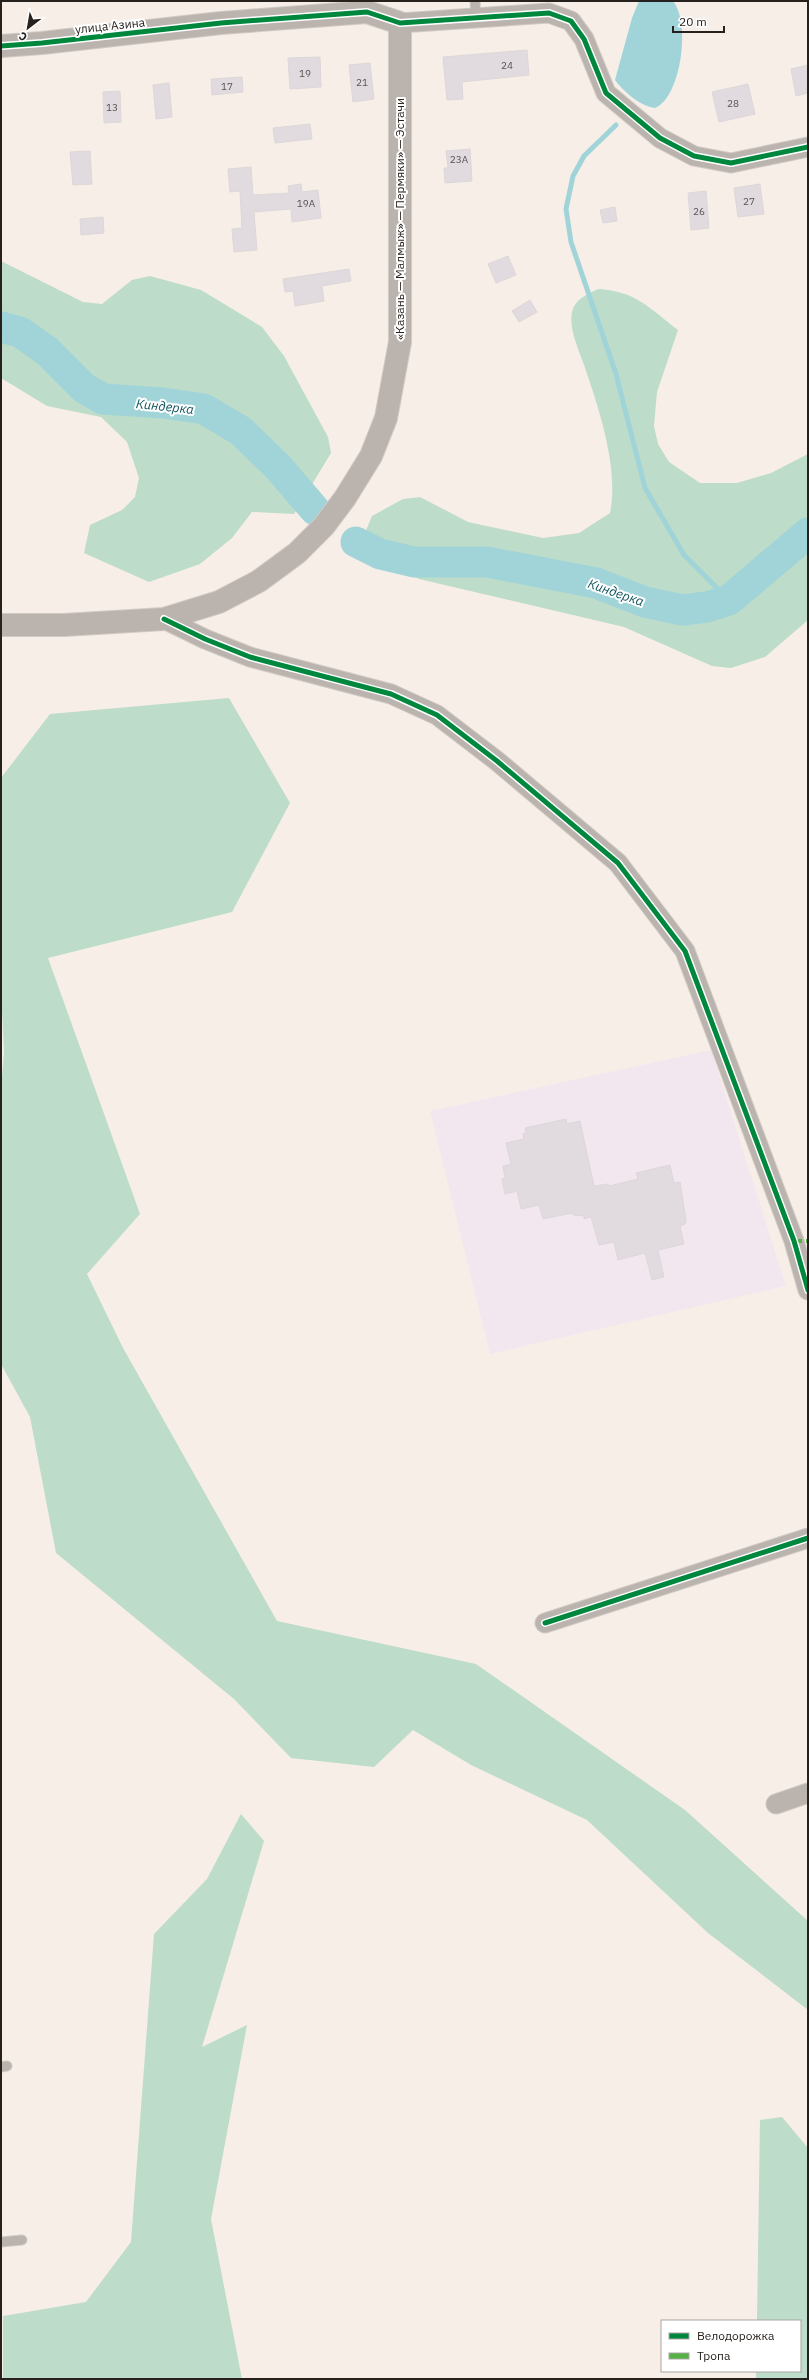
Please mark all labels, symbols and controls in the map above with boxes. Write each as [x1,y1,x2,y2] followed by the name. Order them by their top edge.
[8,8,48,48] north arrow
[673,8,724,34] scale bar
[74,14,146,37] street label: улица Азина
[679,14,707,29] text: 20 m
[16,29,30,44] text: С
[501,59,513,72] house number: 24
[299,67,311,80] house number: 19
[356,76,368,89] house number: 21
[221,80,233,93] house number: 17
[727,97,739,110] house number: 28
[392,98,407,340] street label: «Казань — Малмыж» — Пермяки» — Эстачи
[106,101,118,114] house number: 13
[450,153,469,166] house number: 23А
[743,195,755,208] house number: 27
[297,197,316,210] house number: 19А
[693,205,705,218] house number: 26
[135,395,195,418] water label: Киндерка
[586,575,646,610] water label: Киндерка
[661,2320,801,2372] legend
[697,2328,775,2343] text: Велодорожка
[697,2348,731,2363] text: Тропа

